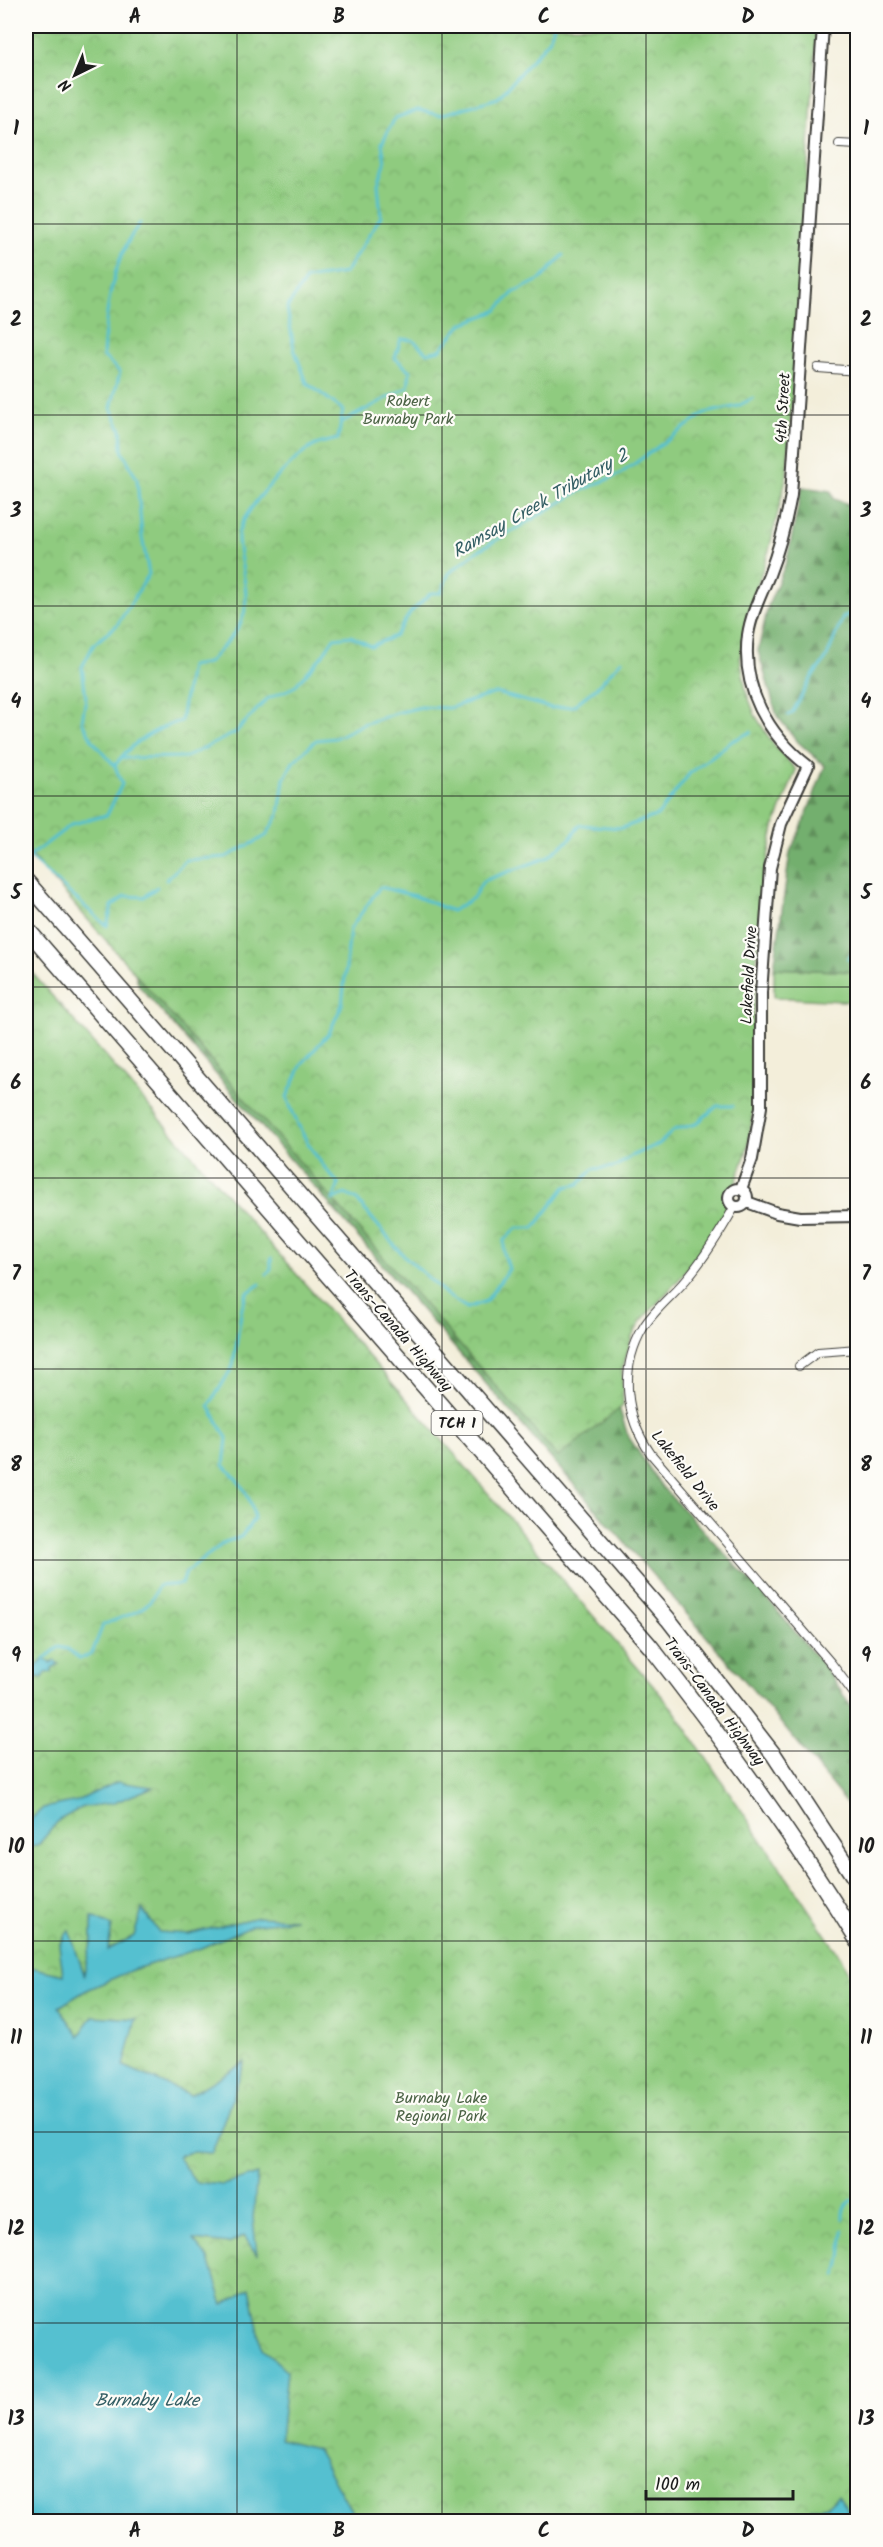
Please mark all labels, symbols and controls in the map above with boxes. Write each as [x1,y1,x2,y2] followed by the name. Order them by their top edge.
[129,2,141,34] text: A
[333,2,345,34] text: B
[538,2,550,34] text: C
[741,2,755,34] text: D
[45,45,105,105] north arrow
[54,72,78,97] text: N
[13,114,19,146] text: 1
[863,114,869,146] text: 1
[10,305,22,337] text: 2
[860,305,872,337] text: 2
[769,371,798,444] street label: 4th Street
[363,389,454,432] park label: Robert Burnaby Park
[447,441,636,567] water label: Ramsay Creek Tributary 2
[10,496,22,528] text: 3
[860,496,872,528] text: 3
[11,687,22,719] text: 4
[861,687,872,719] text: 4
[10,878,23,910] text: 5
[860,878,873,910] text: 5
[734,925,765,1025] street label: Lakefield Drive
[11,1068,22,1100] text: 6
[861,1068,872,1100] text: 6
[11,1259,21,1291] text: 7
[861,1259,871,1291] text: 7
[337,1264,459,1398] street label: Trans-Canada Highway
[432,1411,482,1435] road number: TCH 1
[644,1425,725,1517] street label: Lakefield Drive
[10,1450,22,1482] text: 8
[860,1450,872,1482] text: 8
[657,1632,771,1772] street label: Trans-Canada Highway
[11,1641,21,1673] text: 9
[861,1641,871,1673] text: 9
[8,1832,25,1864] text: 10
[858,1832,875,1864] text: 10
[10,2023,22,2055] text: 11
[860,2023,872,2055] text: 11
[395,2086,487,2129] park label: Burnaby Lake Regional Park
[7,2214,25,2246] text: 12
[857,2214,875,2246] text: 12
[95,2387,201,2416] water label: Burnaby Lake
[8,2404,25,2436] text: 13
[858,2404,875,2436] text: 13
[646,2463,793,2501] scale bar
[655,2471,700,2500] text: 100 m
[129,2516,141,2547] text: A
[333,2516,345,2547] text: B
[538,2516,550,2547] text: C
[741,2516,755,2547] text: D

